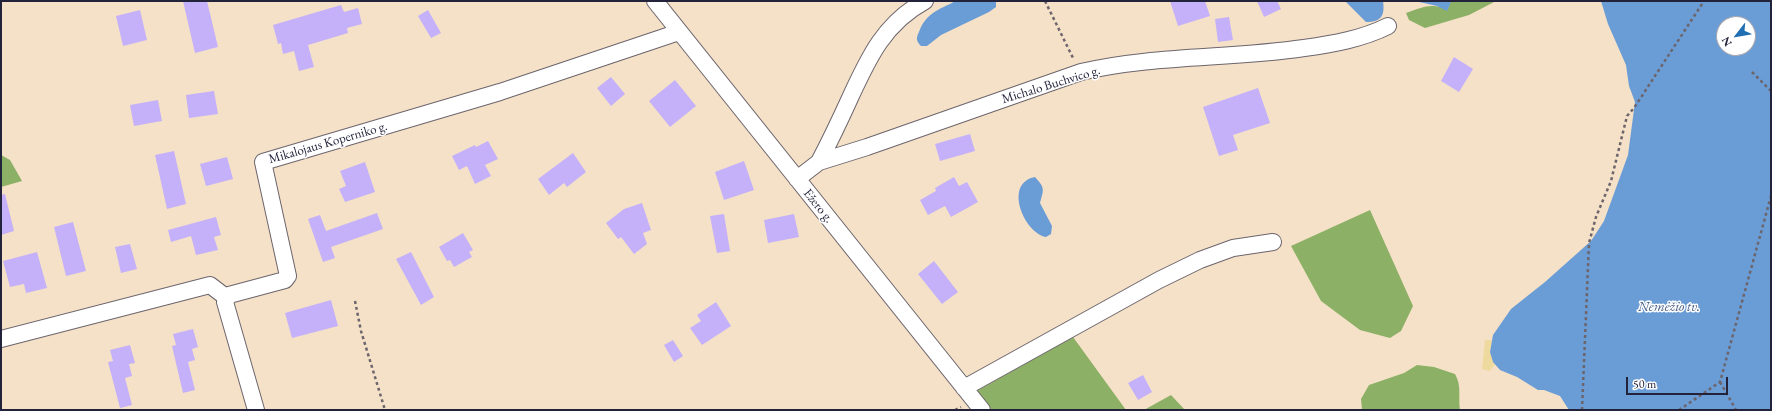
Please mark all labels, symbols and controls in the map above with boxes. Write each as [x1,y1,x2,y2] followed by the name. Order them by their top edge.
[1716,16,1756,56] north arrow
[1718,34,1735,49] text: N
[1000,63,1102,107] street label: Michalo Buchvico g.
[267,119,389,167] street label: Mikalojaus Koperniko g.
[800,186,836,226] street label: Ežero g.
[1638,299,1700,315] water label: Nemėžio tv.
[1628,369,1730,395] scale bar
[1633,376,1656,392] text: 50 m

